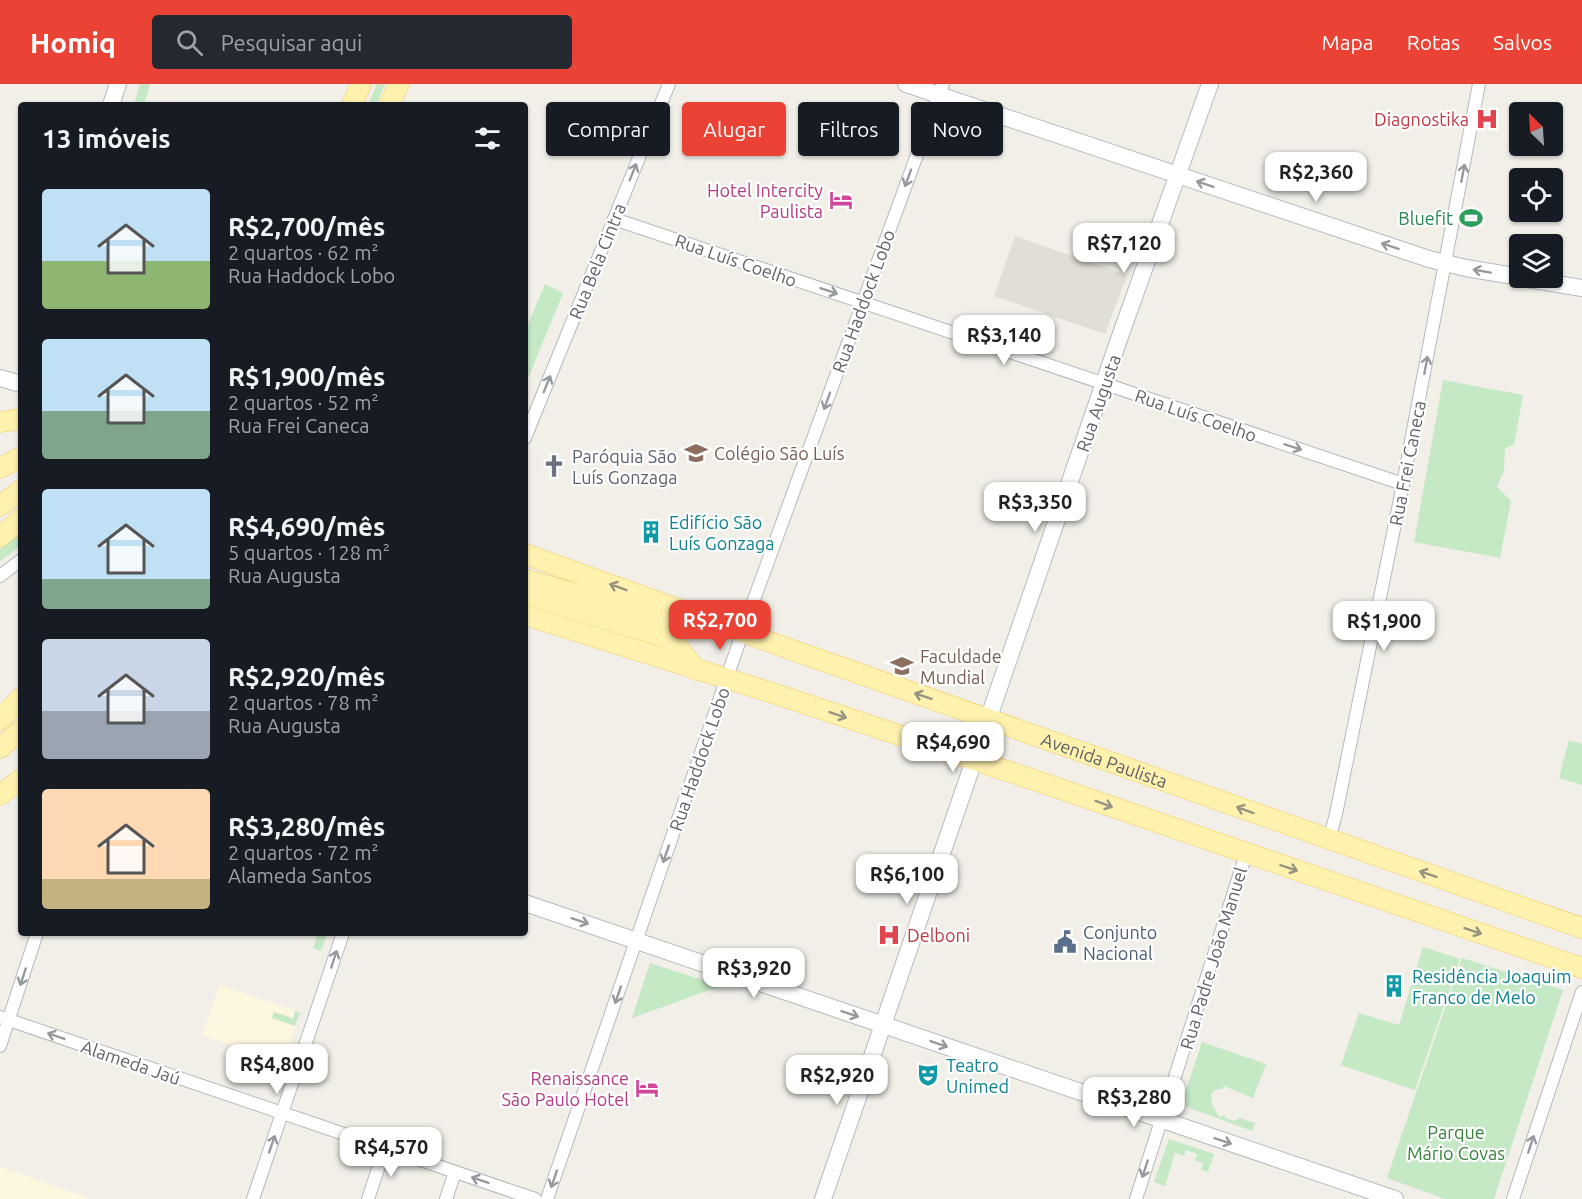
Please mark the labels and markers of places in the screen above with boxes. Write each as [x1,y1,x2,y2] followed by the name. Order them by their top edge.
[1474,106,1500,132] hospital icon: Diagnostika
[1374,109,1469,129] place label: Diagnostika
[1261,152,1371,203] pin: R$2,360
[707,180,823,221] place label: Hotel Intercity Paulista
[828,187,854,213] hotel icon: Hotel Intercity Paulista
[1458,205,1484,231] sports icon: Bluefit
[1398,208,1453,228] place label: Bluefit
[1069,223,1179,274] pin: R$7,120
[949,315,1059,366] pin: R$3,140
[683,440,709,466] school or university icon: Colégio São Luís
[714,443,845,463] place label: Colégio São Luís
[572,446,678,487] place label: Paróquia São Luís Gonzaga
[541,453,567,479] church icon: Paróquia São Luís Gonzaga
[980,482,1090,533] pin: R$3,350
[669,512,775,553] place label: Edifício São Luís Gonzaga
[638,519,664,545] building icon: Edifício São Luís Gonzaga
[665,600,775,651] pin: R$2,700
[1329,601,1439,652] pin: R$1,900
[920,646,1002,687] place label: Faculdade Mundial
[889,653,915,679] school or university icon: Faculdade Mundial
[898,722,1008,773] pin: R$4,690
[852,854,962,905] pin: R$6,100
[876,922,902,948] hospital icon: Delboni
[1083,922,1157,963] place label: Conjunto Nacional
[907,925,970,945] place label: Delboni
[1052,929,1078,955] public building icon: Conjunto Nacional
[699,948,809,999] pin: R$3,920
[1412,966,1572,1007] place label: Residência Joaquim Franco de Melo
[1381,973,1407,999] building icon: Residência Joaquim Franco de Melo
[222,1044,332,1095] pin: R$4,800
[782,1055,892,1106] pin: R$2,920
[946,1055,1009,1096] place label: Teatro Unimed
[915,1062,941,1088] theatre icon: Teatro Unimed
[501,1068,629,1109] place label: Renaissance São Paulo Hotel
[634,1075,660,1101] hotel icon: Renaissance São Paulo Hotel
[1079,1077,1189,1128] pin: R$3,280
[336,1127,446,1178] pin: R$4,570

